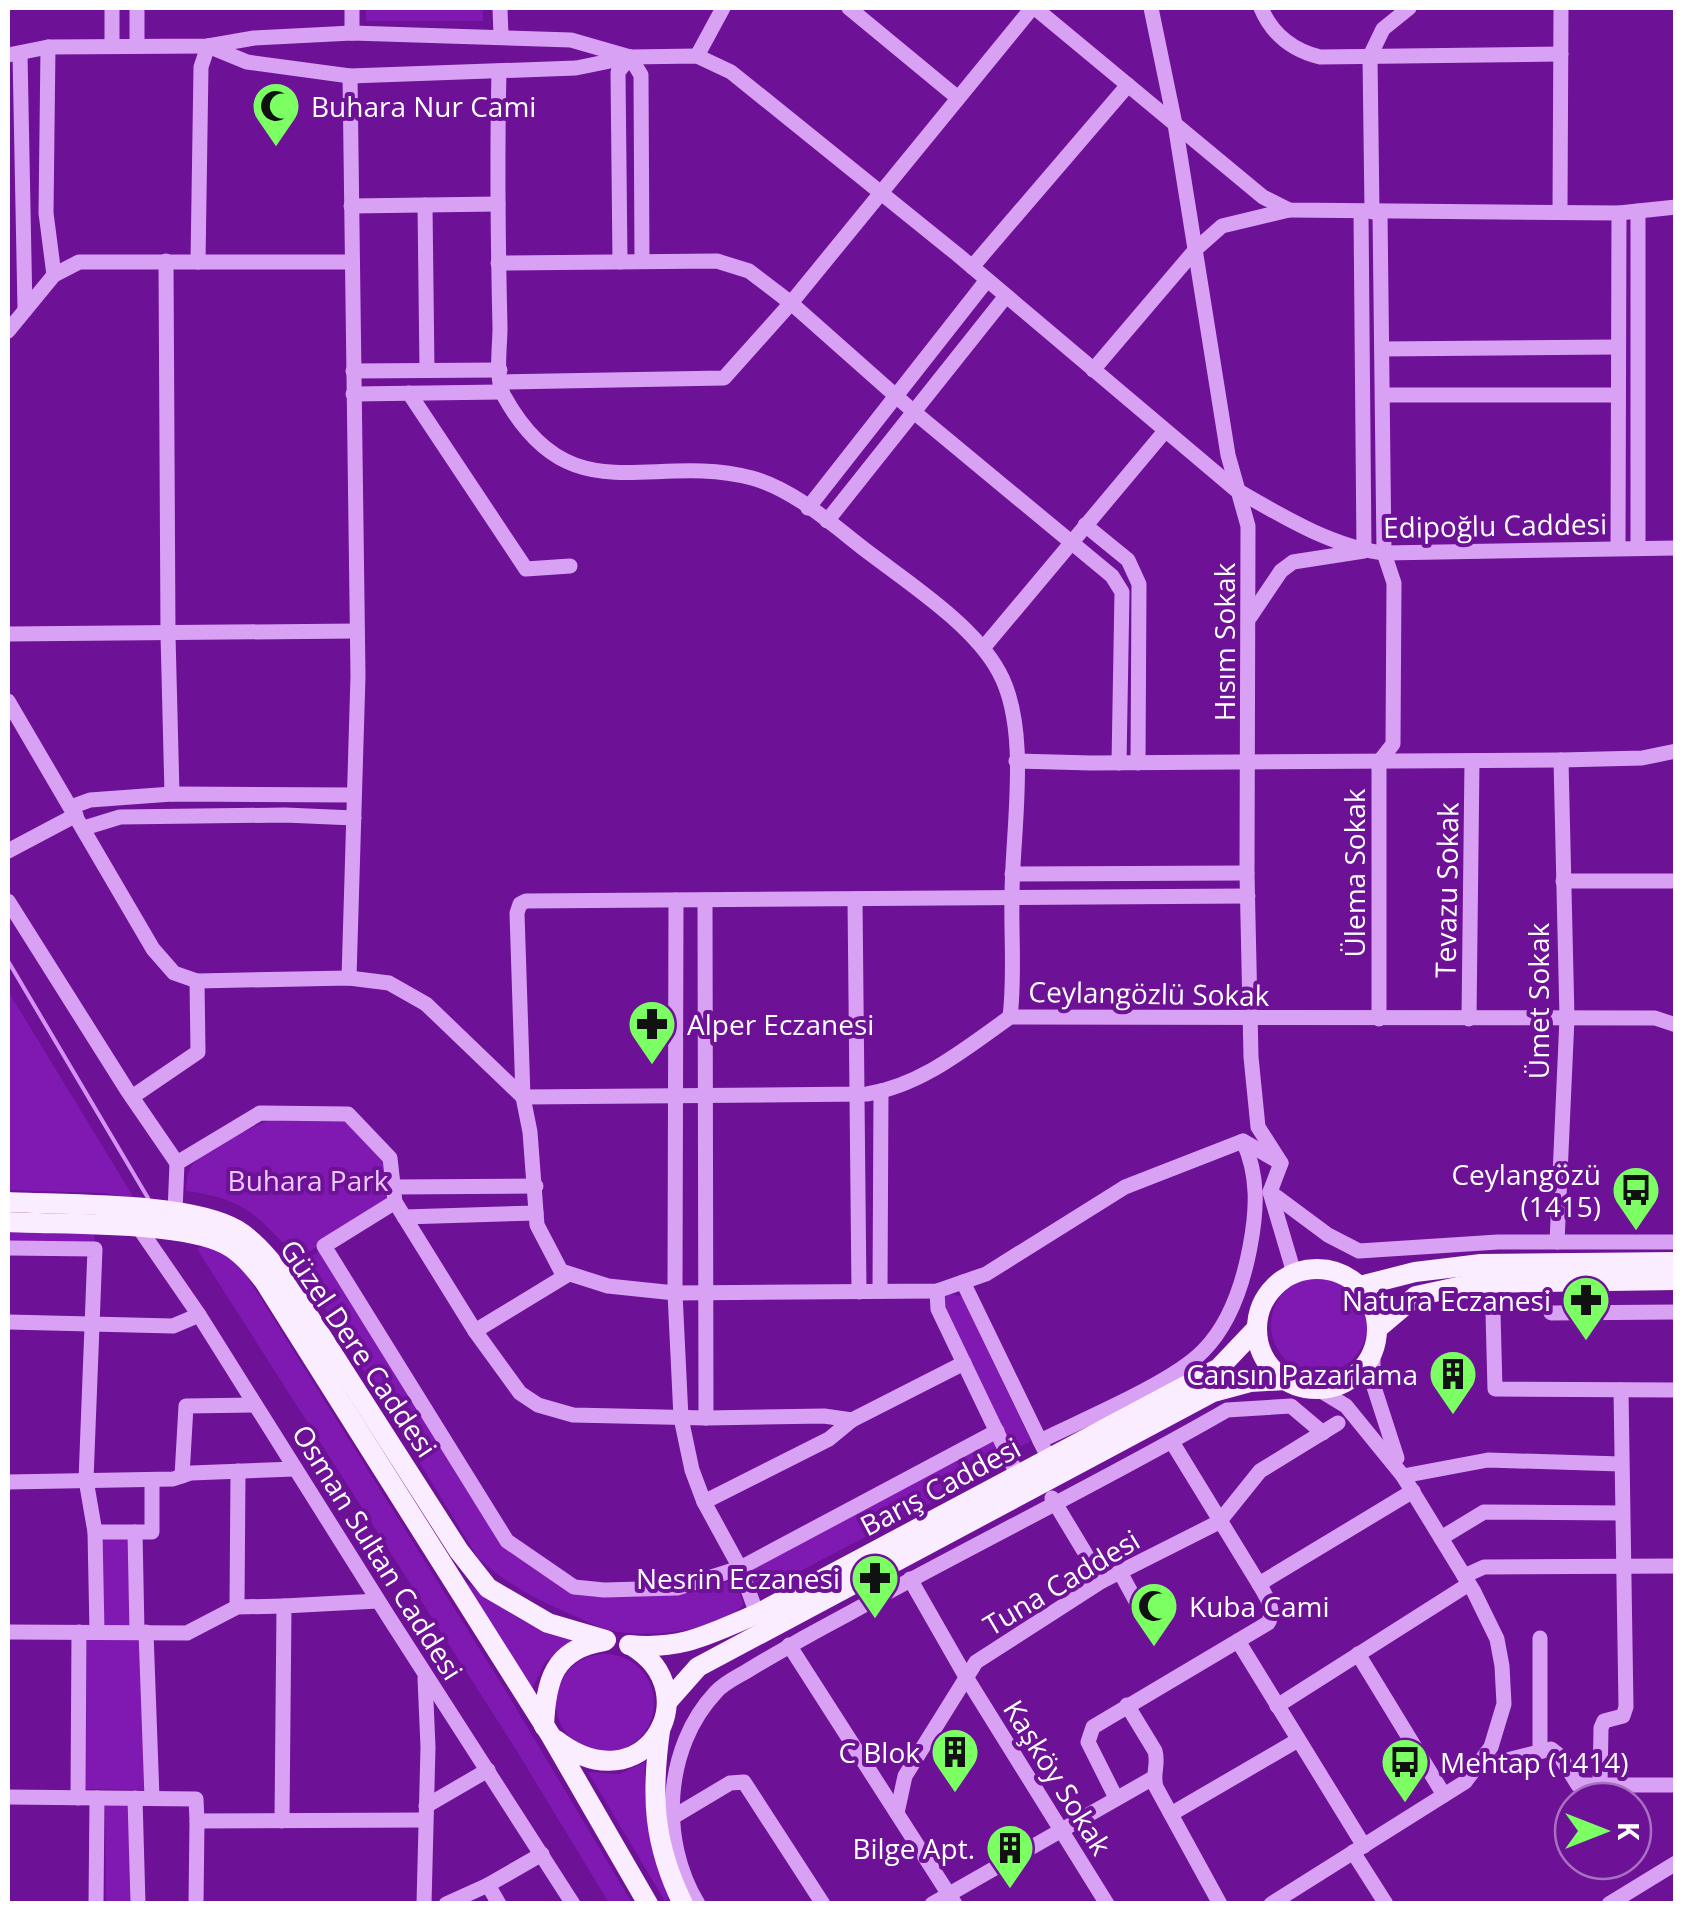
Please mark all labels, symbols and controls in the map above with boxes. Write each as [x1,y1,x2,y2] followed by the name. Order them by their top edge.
[250,80,302,148] mosque icon: Buhara Nur Cami
[311,87,536,125] place label: Buhara Nur Cami
[1383,504,1607,546] street label: Edipoğlu Caddesi
[1205,562,1243,721] street label: Hısım Sokak
[1335,788,1373,958] street label: Ülema Sokak
[1425,802,1467,978] street label: Tevazu Sokak
[1519,922,1557,1079] street label: Ümet Sokak
[1028,972,1270,1014] street label: Ceylangözlü Sokak
[626,998,678,1066] pharmacy icon: Alper Eczanesi
[687,1005,874,1043] place label: Alper Eczanesi
[1451,1155,1601,1225] place label: Ceylangözü (1415)
[228,1161,389,1199] park label: Buhara Park
[1610,1164,1662,1232] bus stop icon: Ceylangözü (1415)
[272,1232,446,1464] street label: Güzel Dere Caddesi
[1560,1274,1612,1342] pharmacy icon: Natura Eczanesi
[1342,1281,1551,1319] place label: Natura Eczanesi
[1427,1348,1479,1416] building icon: Cansın Pazarlama
[1186,1355,1418,1393] place label: Cansın Pazarlama
[284,1417,472,1687] street label: Osman Sultan Caddesi
[853,1428,1027,1544] street label: Barış Caddesi
[976,1520,1146,1644] street label: Tuna Caddesi
[849,1552,901,1620] pharmacy icon: Nesrin Eczanesi
[636,1559,840,1597] place label: Nesrin Eczanesi
[1128,1580,1180,1648] mosque icon: Kuba Cami
[1189,1587,1329,1625] place label: Kuba Cami
[995,1692,1121,1862] street label: Kaşköy Sokak
[929,1726,981,1794] building icon: C Blok
[838,1733,920,1771] place label: C Blok
[1379,1736,1431,1804] bus stop icon: Mehtap (1414)
[1440,1743,1629,1781] place label: Mehtap (1414)
[1553,1781,1653,1881] north arrow
[984,1822,1036,1890] building icon: Bilge Apt.
[1610,1822,1648,1841] text: K
[852,1829,975,1867] place label: Bilge Apt.

